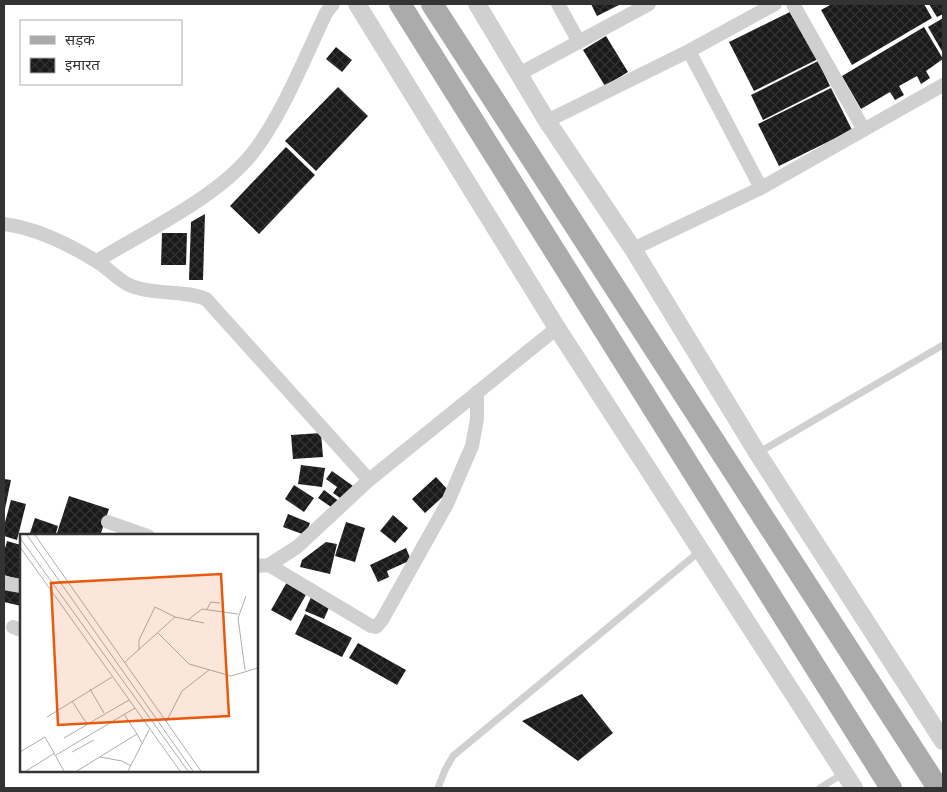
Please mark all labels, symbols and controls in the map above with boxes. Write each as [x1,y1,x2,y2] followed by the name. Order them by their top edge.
[20,20,182,85] legend
[65,31,95,49] text: सड़क
[65,56,100,74] text: इमारत
[20,534,258,772] inset map

